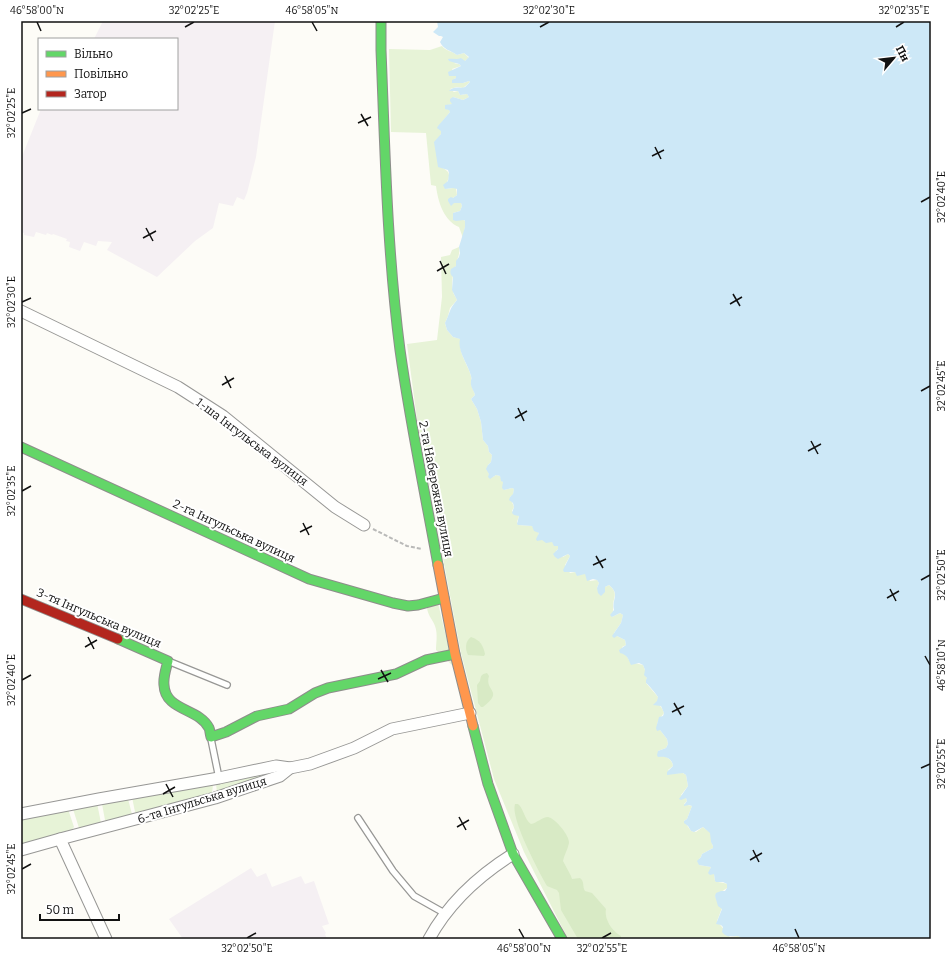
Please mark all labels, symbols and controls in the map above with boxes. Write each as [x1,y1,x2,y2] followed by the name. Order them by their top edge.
[10,5,64,17] text: 46°58'00"N
[169,5,219,17] text: 32°02'25"E
[286,5,338,17] text: 46°58'05"N
[523,5,575,17] text: 32°02'30"E
[879,5,929,17] text: 32°02'35"E
[38,38,178,110] legend
[874,38,914,78] north arrow
[893,43,912,64] text: Пн
[74,47,113,61] text: Вільно
[74,67,128,81] text: Повільно
[74,87,107,101] text: Затор
[6,88,18,138] text: 32°02'25"E
[936,171,948,223] text: 32°02'40"E
[6,276,18,328] text: 32°02'30"E
[936,360,948,412] text: 32°02'45"E
[193,395,311,489] street label: 1-ша Інгульська вулиця
[416,420,456,559] street label: 2-га Набережна вулиця
[6,466,18,516] text: 32°02'35"E
[171,497,298,566] street label: 2-га Інгульська вулиця
[936,549,948,601] text: 32°02'50"E
[35,585,164,651] street label: 3-тя Інгульська вулиця
[936,639,948,691] text: 46°58'10"N
[6,654,18,706] text: 32°02'40"E
[936,739,948,789] text: 32°02'55"E
[136,774,268,826] street label: 6-та Інгульська вулиця
[6,843,18,895] text: 32°02'45"E
[40,896,119,922] scale bar
[46,903,75,917] text: 50 m
[221,943,273,955] text: 32°02'50"E
[497,943,551,955] text: 46°58'00"N
[577,943,627,955] text: 32°02'55"E
[773,943,825,955] text: 46°58'05"N

